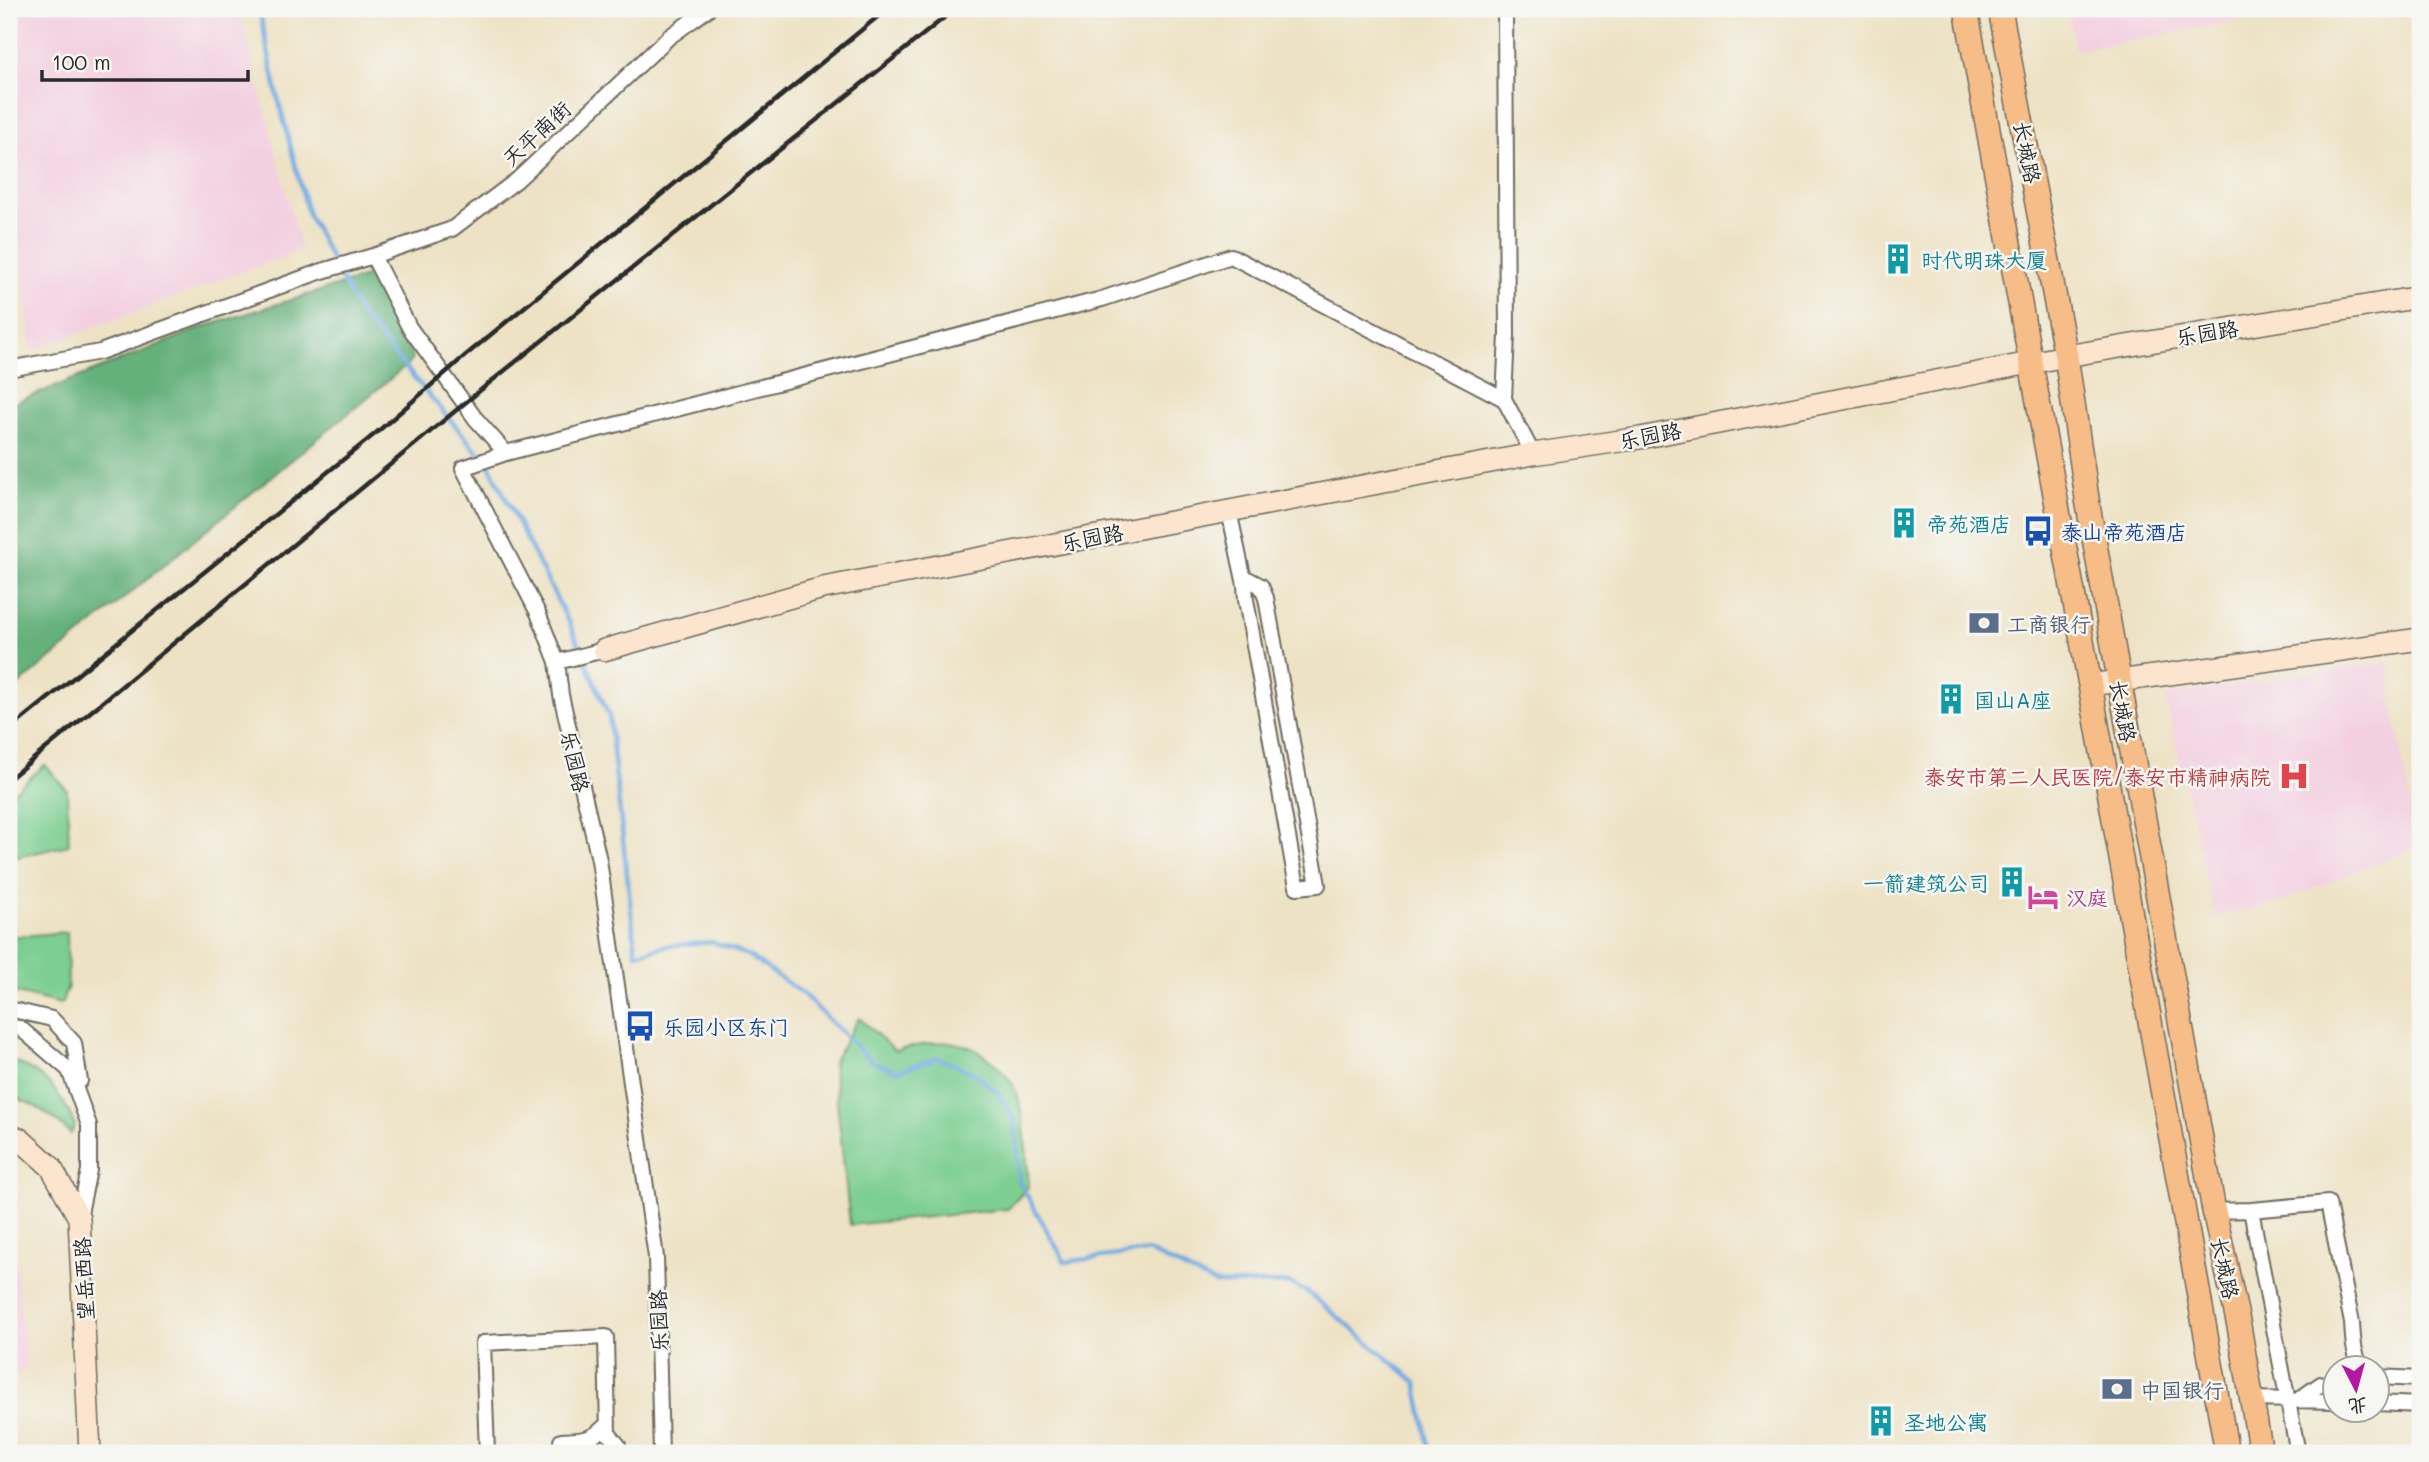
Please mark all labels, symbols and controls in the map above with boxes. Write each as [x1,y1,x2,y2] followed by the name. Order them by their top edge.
[42,38,248,82] scale bar
[52,48,111,75] text: 100 m
[496,94,576,172] street label: 天平南街
[2009,119,2047,185] street label: 长城路
[1881,242,1915,276] building icon: 时代明珠大厦
[1921,246,2047,273] place label: 时代明珠大厦
[2174,314,2240,350] street label: 乐园路
[1617,416,1683,454] street label: 乐园路
[1887,506,1921,540] building icon: 帝苑酒店
[1927,510,2011,537] place label: 帝苑酒店
[2021,514,2055,548] bus stop icon: 泰山帝苑酒店
[1059,518,1125,556] street label: 乐园路
[2061,518,2187,545] place label: 泰山帝苑酒店
[1967,606,2001,640] bank icon: 工商银行
[2007,610,2091,637] place label: 工商银行
[2105,678,2143,744] street label: 长城路
[1934,682,1968,716] building icon: 国山A座
[1974,686,2052,713] place label: 国山A座
[556,727,596,795] street label: 乐园路
[2277,759,2311,793] hospital icon: 泰安市第二人民医院/泰安市精神病院
[1924,763,2271,790] place label: 泰安市第二人民医院/泰安市精神病院
[1995,865,2029,899] building icon: 一箭建筑公司
[1863,869,1989,896] place label: 一箭建筑公司
[2026,880,2060,914] hotel icon: 汉庭
[2066,884,2108,911] place label: 汉庭
[623,1009,657,1043] bus stop icon: 乐园小区东门
[663,1013,789,1040] place label: 乐园小区东门
[2206,1234,2246,1302] street label: 长城路
[67,1236,99,1322] street label: 望岳西路
[643,1289,673,1353] street label: 乐园路
[2320,1354,2390,1424] north arrow
[2100,1372,2134,1406] bank icon: 中国银行
[2140,1376,2224,1403] place label: 中国银行
[2347,1393,2369,1420] text: 北
[1864,1404,1898,1438] building icon: 圣地公寓
[1904,1408,1988,1435] place label: 圣地公寓

